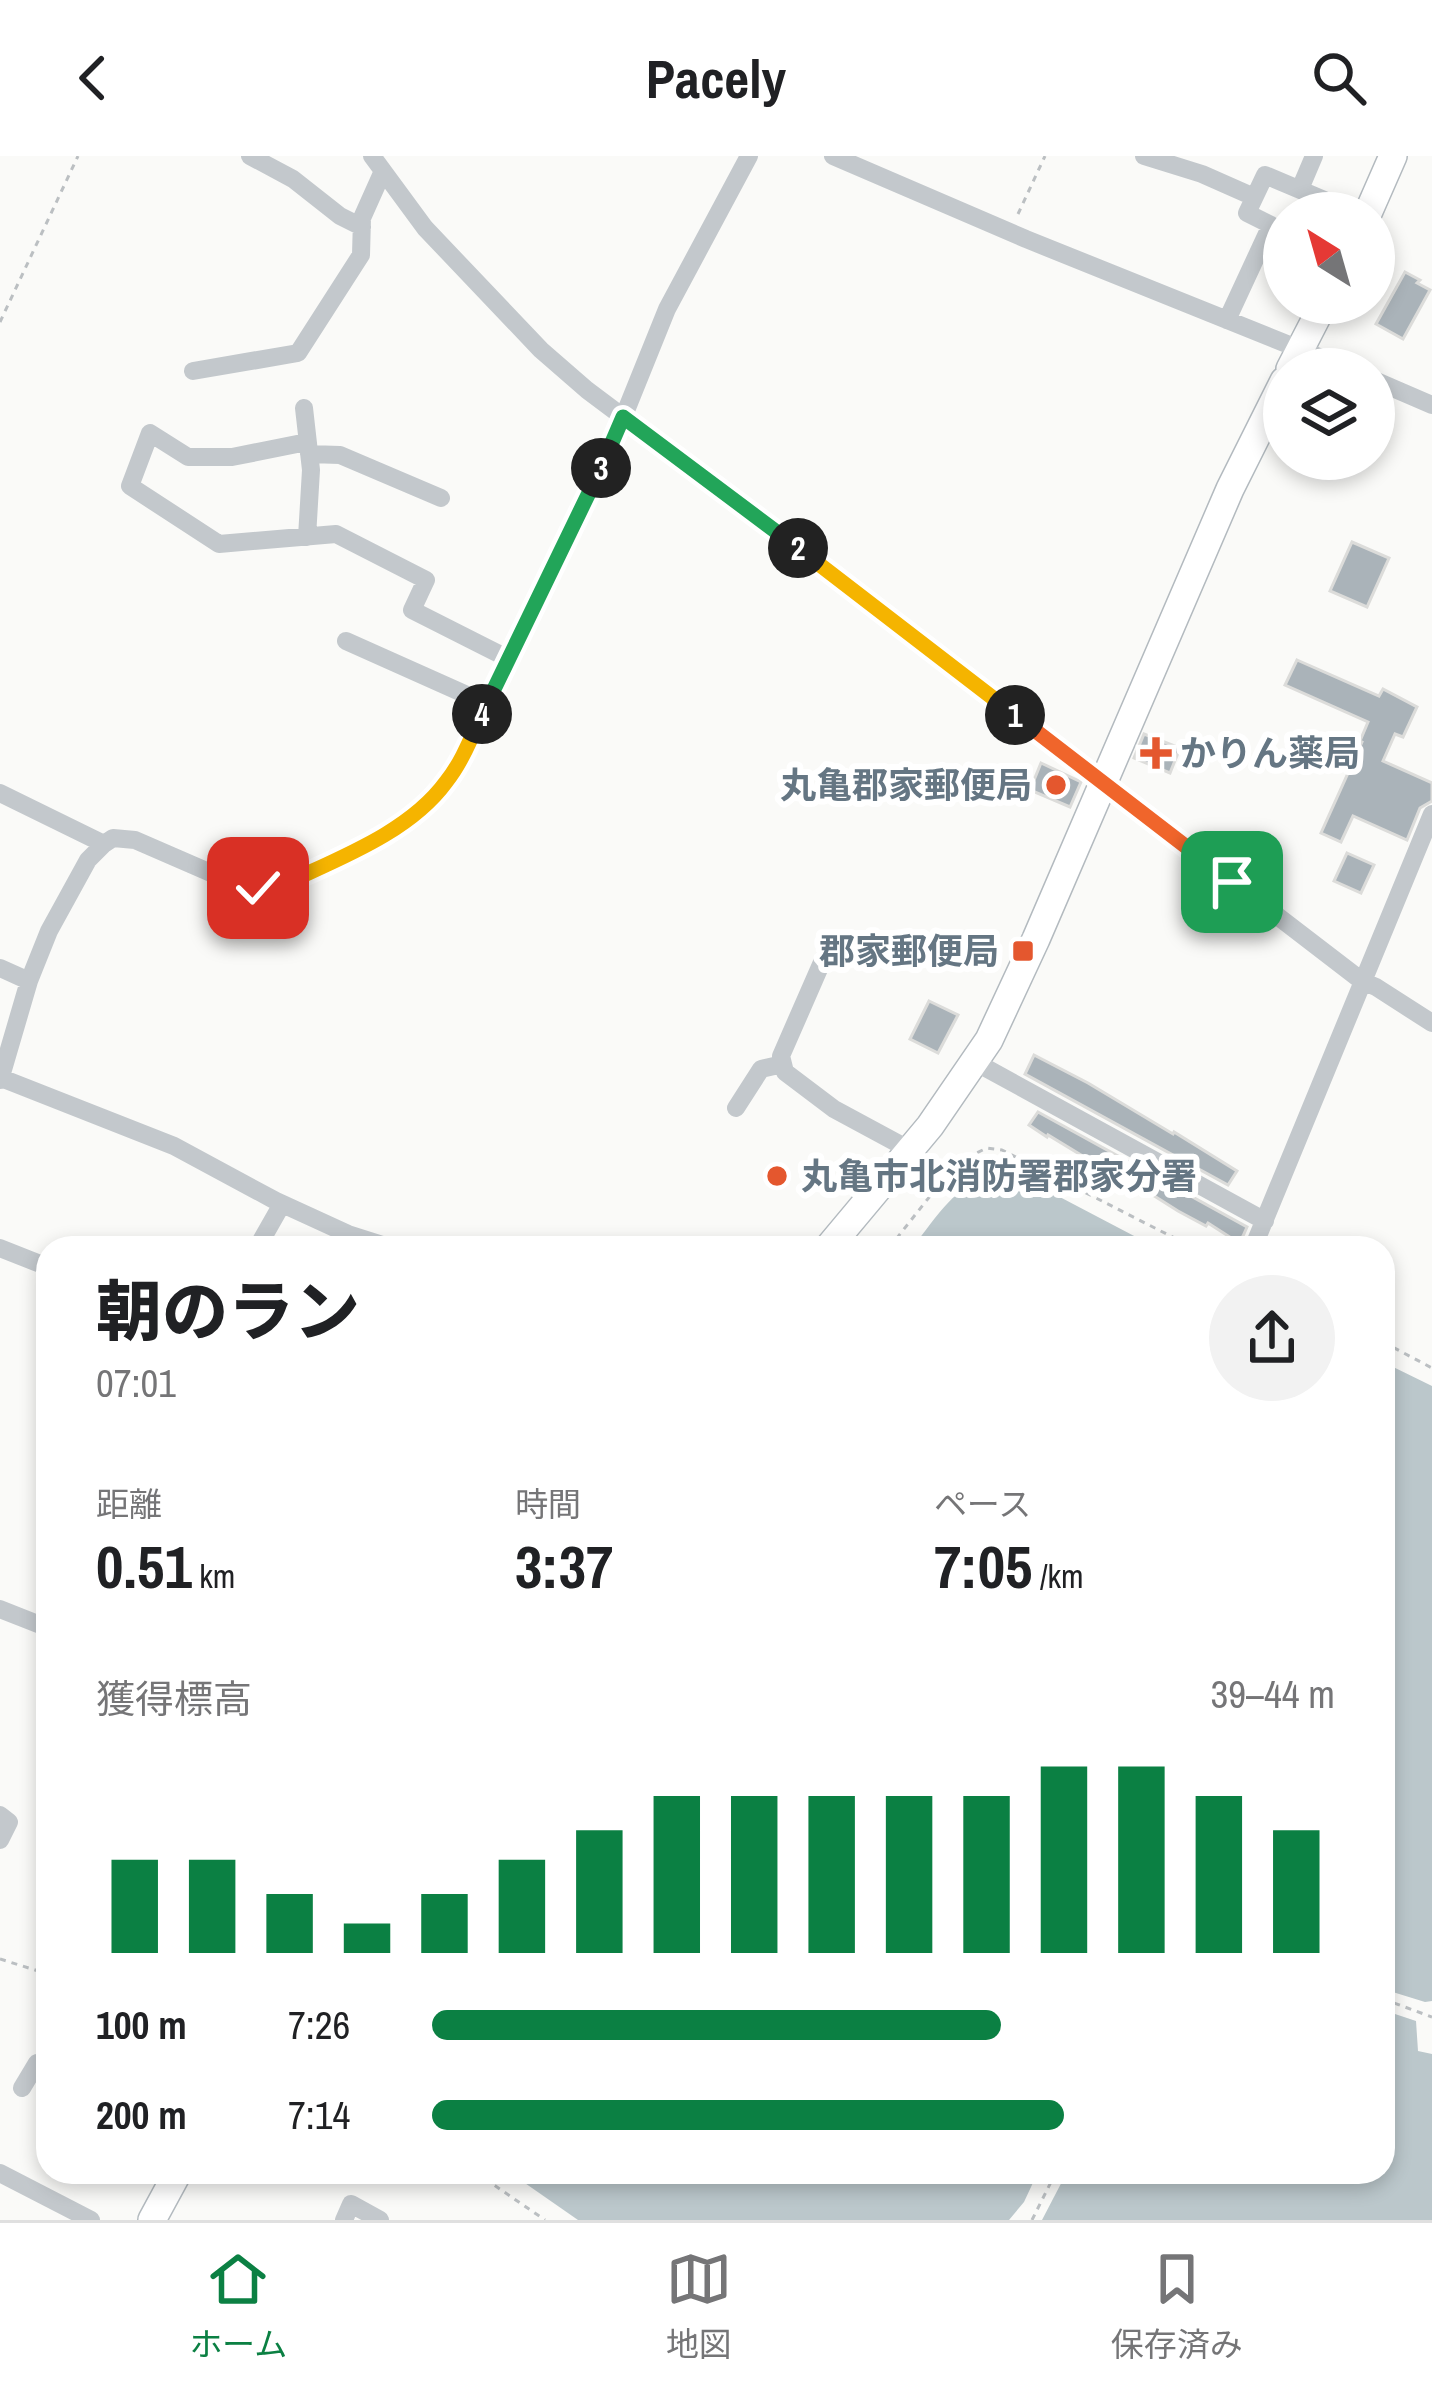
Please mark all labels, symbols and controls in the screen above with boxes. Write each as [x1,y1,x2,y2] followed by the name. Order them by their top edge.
[646,42,786,115] text: Pacely
[60,45,126,111] icon: back
[1306,45,1372,111] icon: search
[1263,192,1395,324] north arrow
[1263,192,1395,480] map controls
[1263,348,1395,480] button: layers
[571,438,631,498] pin: 3
[593,446,609,490] text: 3
[768,518,828,578] pin: 2
[790,526,806,570] text: 2
[452,684,512,744] pin: 4
[985,685,1045,745] pin: 1
[474,692,490,736] text: 4
[1007,693,1023,737] text: 1
[1180,729,1360,777] place label: かりん薬局
[1143,740,1169,766] marker: かりん薬局
[780,761,1032,809] place label: 丸亀郡家郵便局
[1043,772,1069,798] marker: 丸亀郡家郵便局
[1181,831,1283,933] pin
[207,837,309,939] pin
[1199,849,1265,915] icon: arrive
[225,855,291,921] icon: check
[819,927,999,975] place label: 郡家郵便局
[1010,938,1036,964] marker: 郡家郵便局
[801,1152,1197,1200] place label: 丸亀市北消防署郡家分署
[764,1163,790,1189] marker: 丸亀市北消防署郡家分署
[96,1267,360,1356] text: 朝のラン
[1209,1275,1335,1401] button: share
[96,1357,176,1409] text: 07:01
[96,1482,162,1526] text: 距離
[515,1482,581,1526] text: 時間
[934,1482,1031,1526] text: ペース
[96,1526,192,1607] text: 0.51
[515,1526,613,1607] text: 3:37
[934,1526,1032,1607] text: 7:05
[192,1554,235,1598] text: km
[1032,1554,1084,1598] text: /km
[1211,1668,1335,1720] text: 39–44 m
[96,1673,252,1725] text: 獲得標高
[96,1999,187,2051] text: 100 m
[288,1999,350,2051] text: 7:26
[96,2089,187,2141] text: 200 m
[288,2089,350,2141] text: 7:14
[189,2246,287,2366] tab: ホーム
[666,2246,732,2366] tab: 地図
[1111,2246,1243,2366] tab: 保存済み

